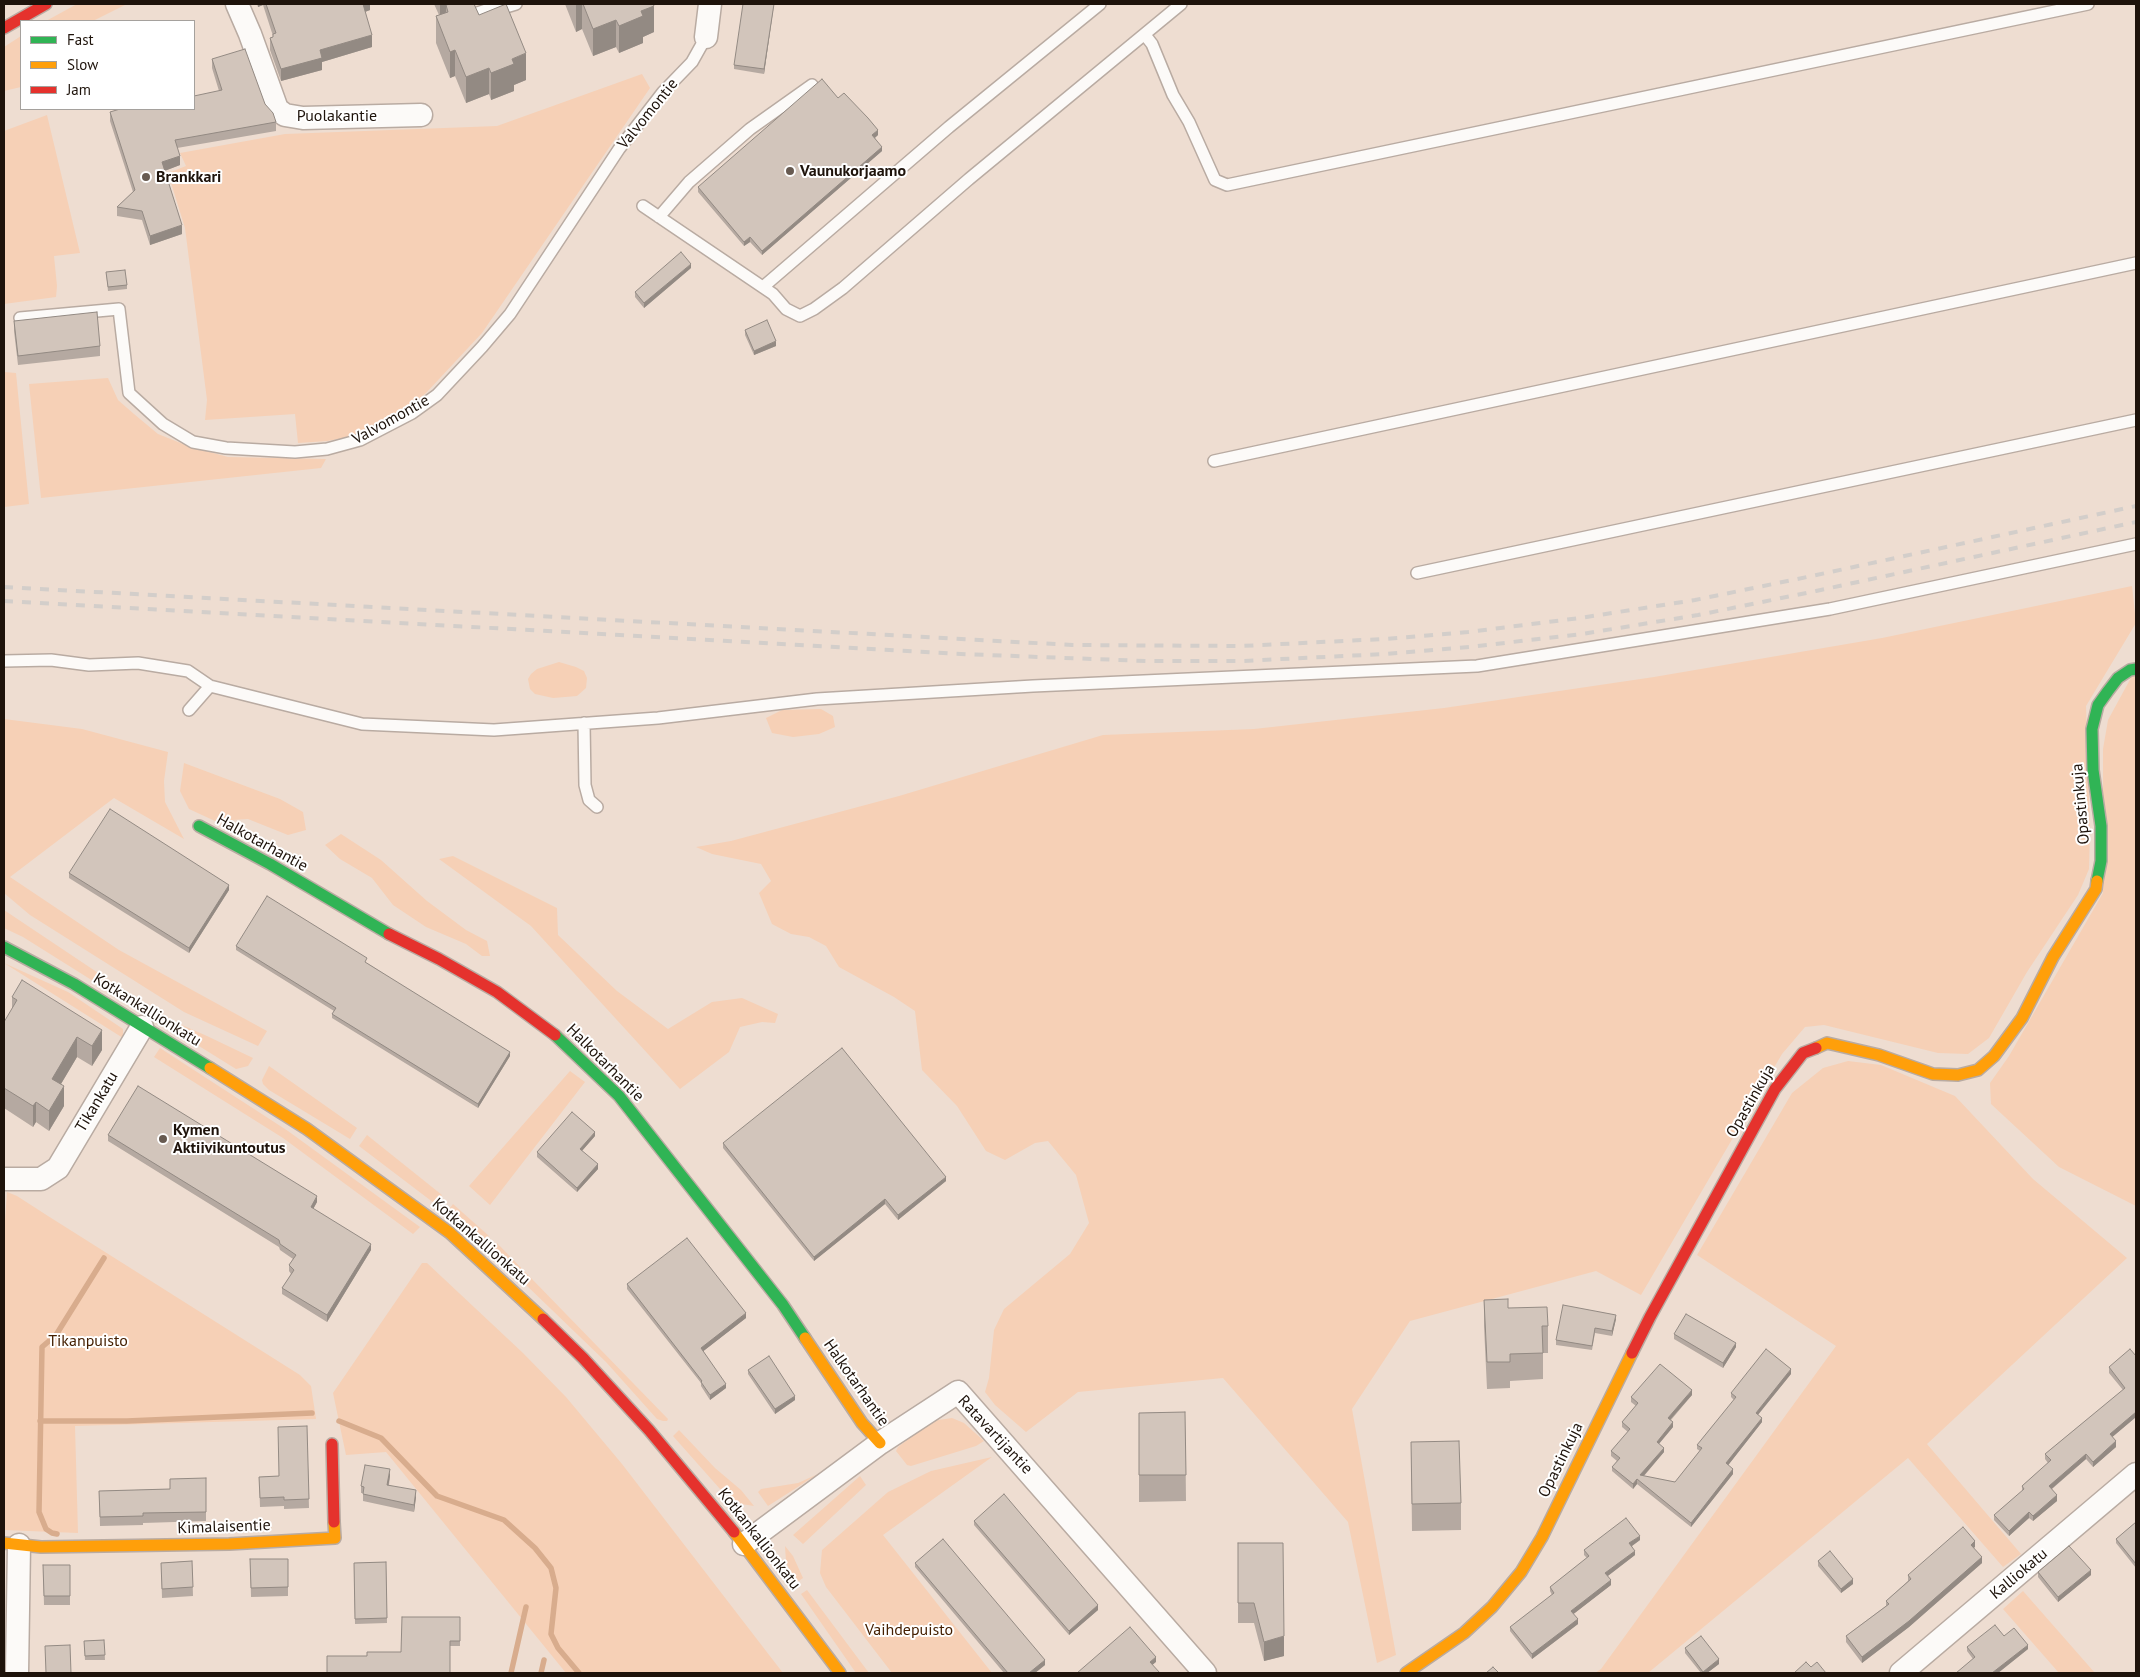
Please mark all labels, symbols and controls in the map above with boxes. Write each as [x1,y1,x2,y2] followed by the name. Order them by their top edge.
[20,20,195,110] legend
[67,30,94,49] text: Fast
[67,55,98,74] text: Slow
[614,75,682,153] street label: Valvomontie
[67,80,91,99] text: Jam
[297,106,377,126] street label: Puolakantie
[800,161,906,181] place label: Vaunukorjaamo
[784,165,796,177] marker: Vaunukorjaamo
[156,167,221,187] place label: Brankkari
[140,171,152,183] marker: Brankkari
[349,391,433,449] street label: Valvomontie
[2068,763,2094,845] street label: Opastinkuja
[213,810,311,876] street label: Halkotarhantie
[90,969,204,1051] street label: Kotkankallionkatu
[562,1020,648,1106] street label: Halkotarhantie
[1722,1061,1780,1141] street label: Opastinkuja
[71,1068,123,1136] street label: Tikankatu
[173,1120,285,1158] place label: Kymen Aktiivikuntoutus
[157,1133,169,1145] marker: Kymen Aktiivikuntoutus
[428,1194,534,1290] street label: Kotkankallionkatu
[48,1331,128,1351] park label: Tikanpuisto
[819,1336,893,1430] street label: Halkotarhantie
[954,1392,1036,1478] street label: Ratavartijantie
[1535,1419,1587,1501] street label: Opastinkuja
[713,1484,805,1594] street label: Kotkankallionkatu
[177,1516,271,1538] street label: Kimalaisentie
[1986,1544,2052,1604] street label: Kalliokatu
[865,1620,953,1640] park label: Vaihdepuisto

